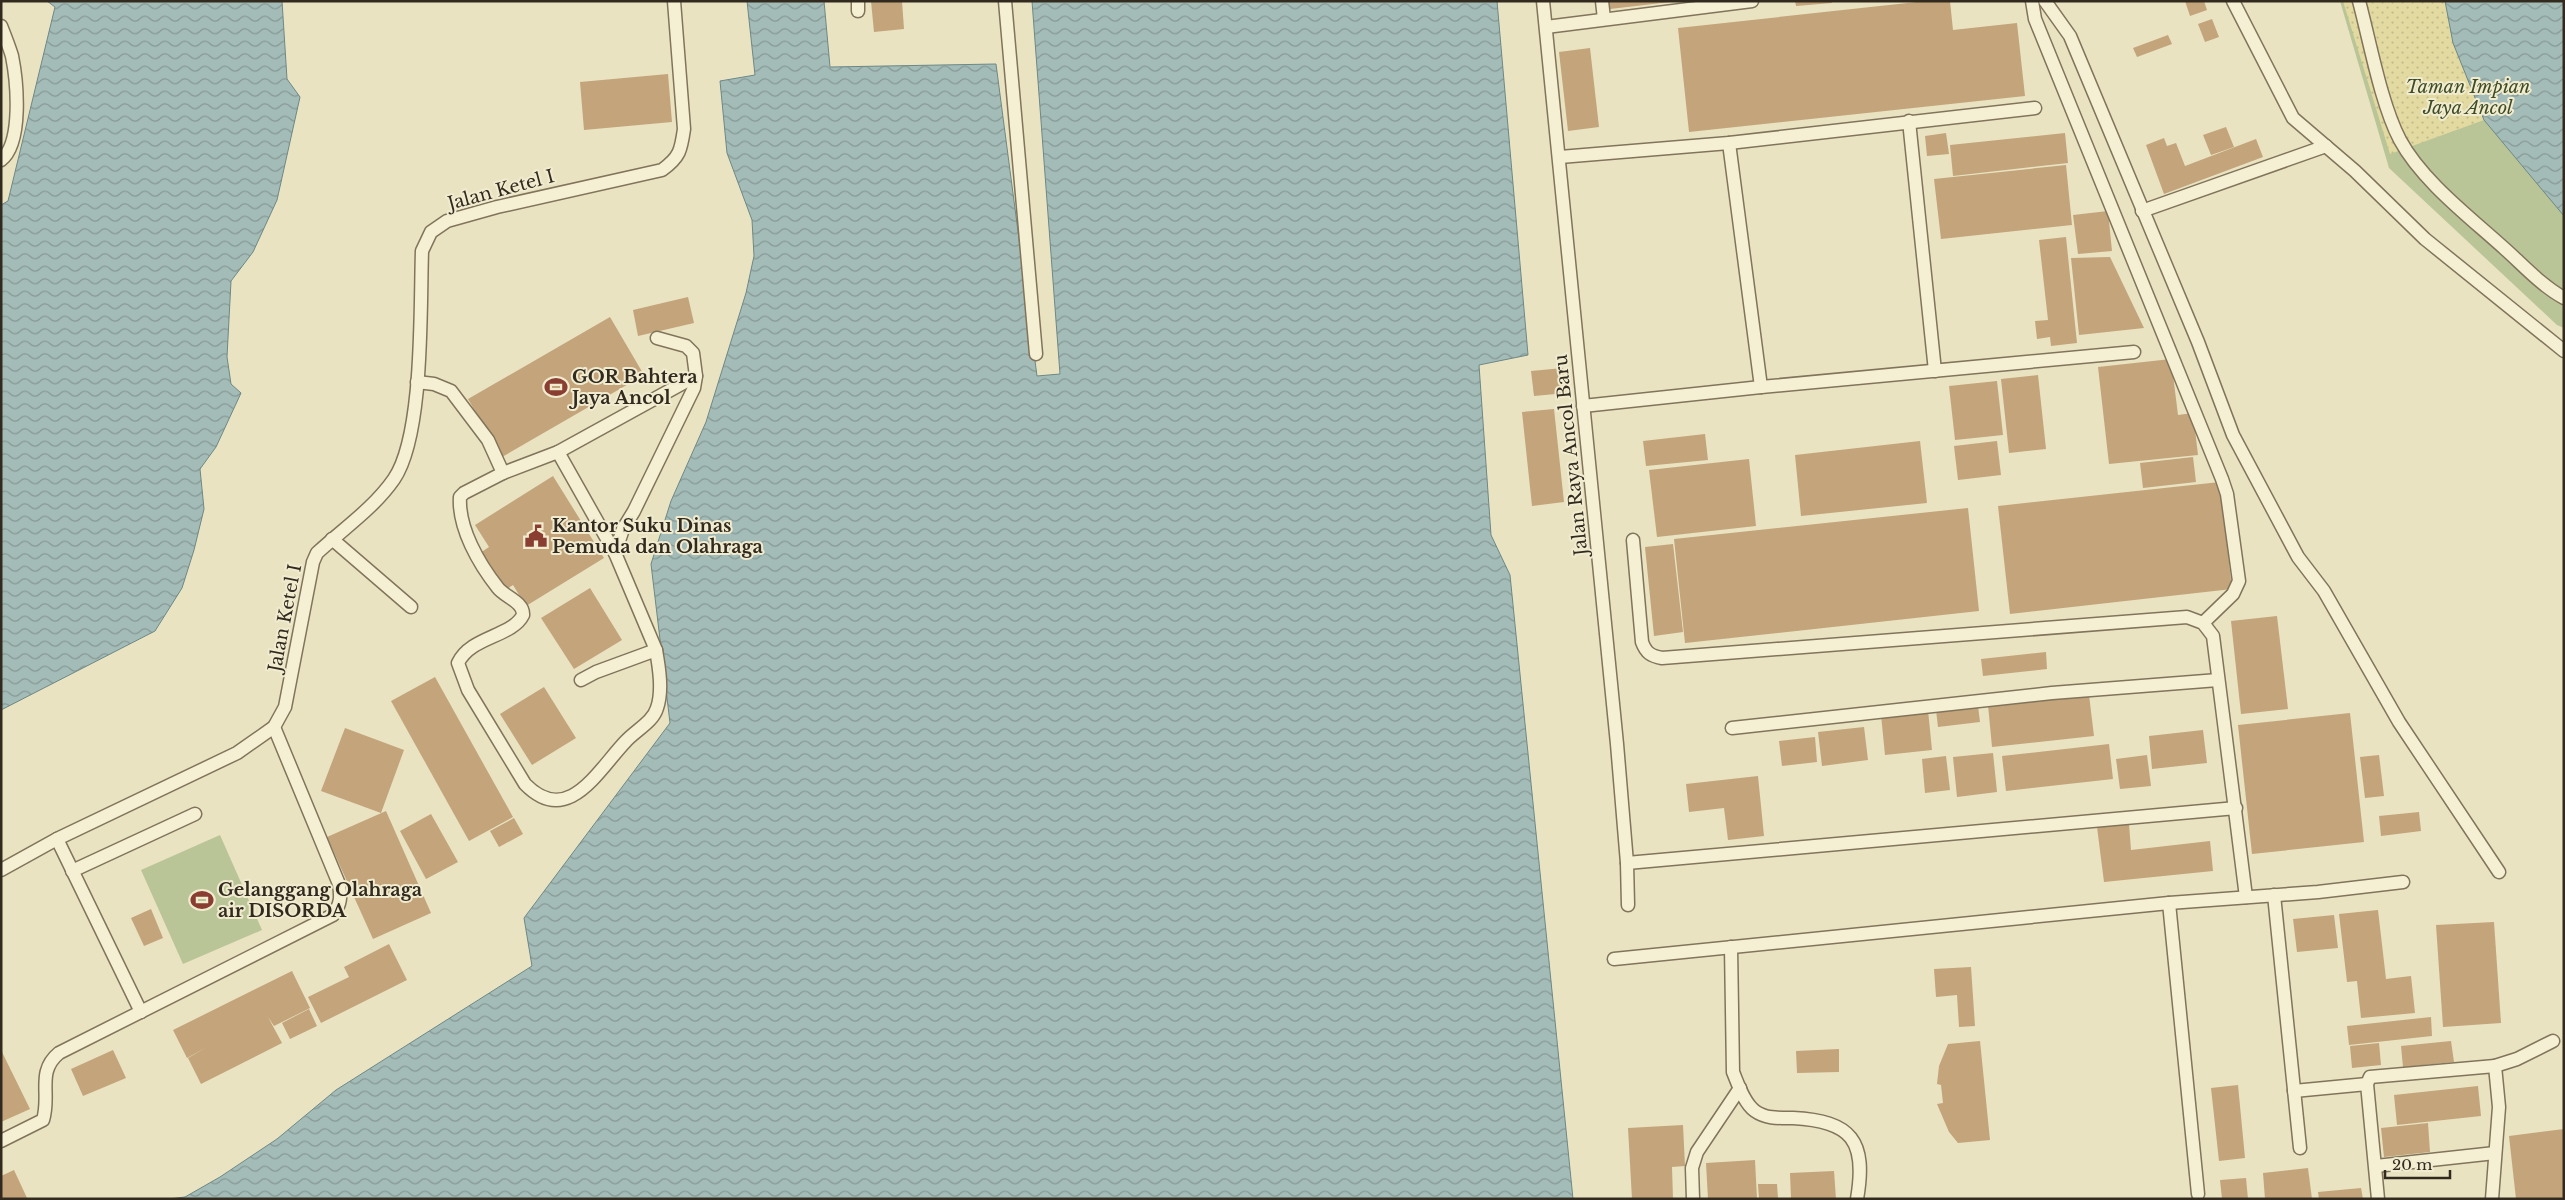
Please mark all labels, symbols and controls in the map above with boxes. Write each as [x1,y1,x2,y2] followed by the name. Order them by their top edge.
[2406,76,2530,119] park label: Taman Impian Jaya Ancol
[443,165,557,215] street label: Jalan Ketel I
[1549,353,1593,559] street label: Jalan Raya Ancol Baru
[568,366,698,409] place label: GOR Bahtera Jaya Ancol
[543,374,569,400] sports icon: GOR Bahtera Jaya Ancol
[552,515,764,558] place label: Kantor Suku Dinas Pemuda dan Olahraga
[523,523,549,549] public building icon: Kantor Suku Dinas Pemuda dan Olahraga
[263,562,306,676] street label: Jalan Ketel I
[218,879,423,922] place label: Gelanggang Olahraga air DISORDA
[189,887,215,913] sports icon: Gelanggang Olahraga air DISORDA
[2385,1148,2450,1180] scale bar
[2392,1155,2432,1174] text: 20 m

